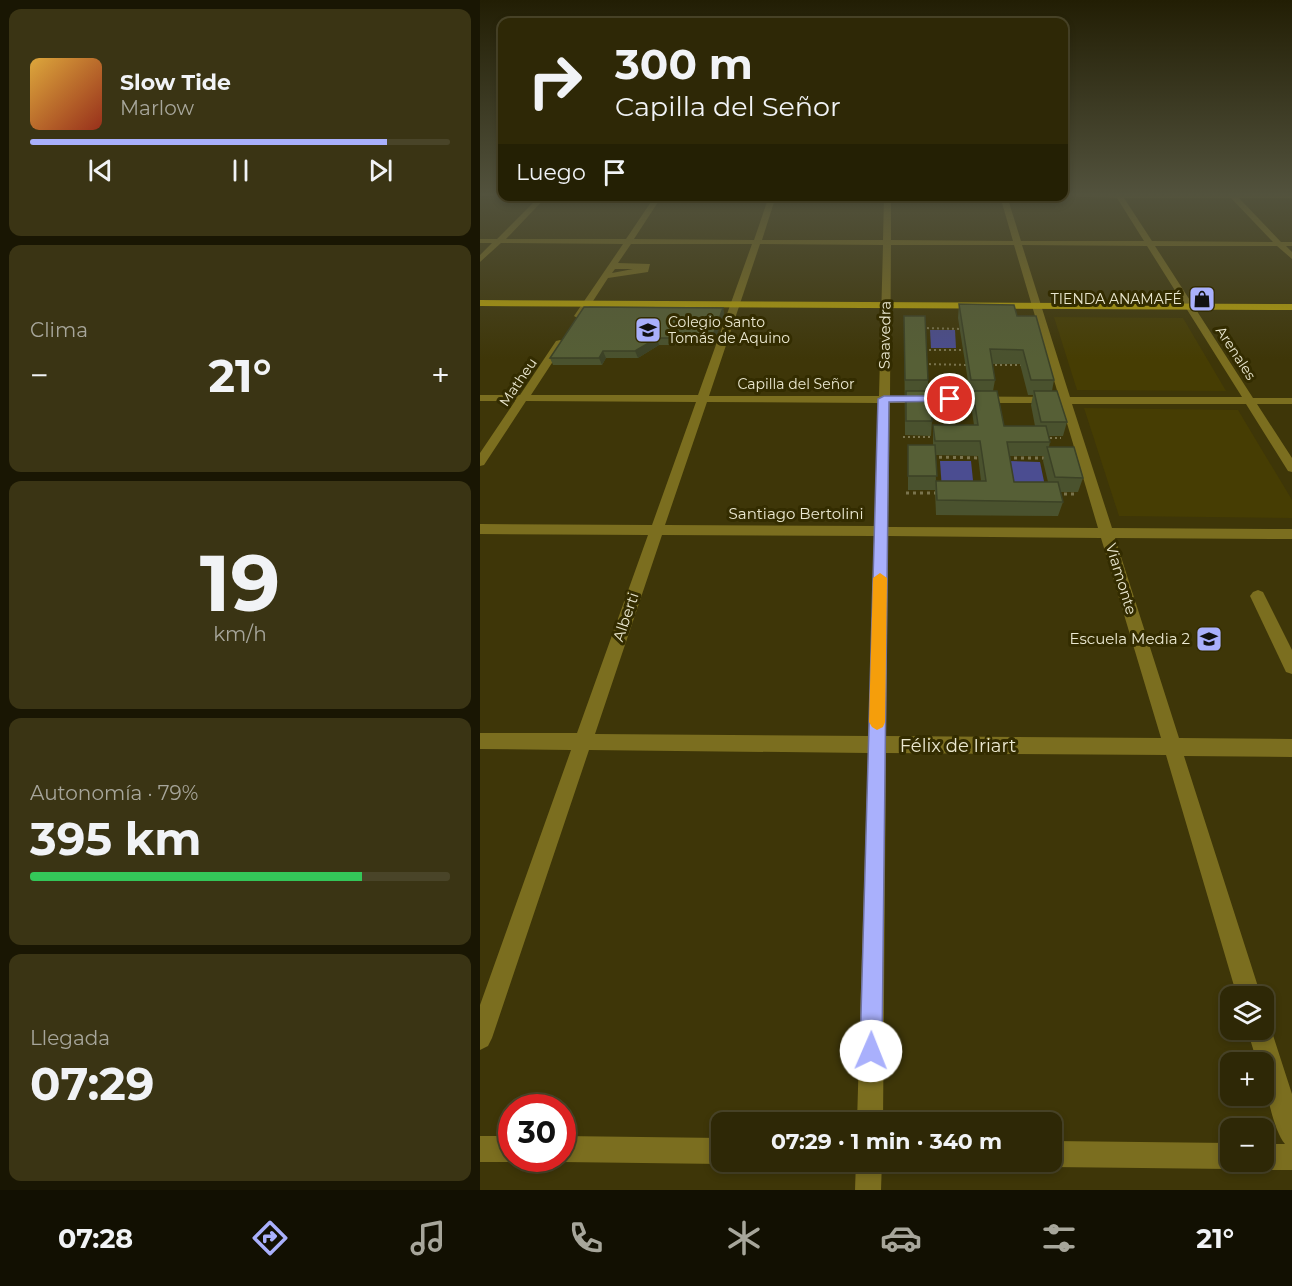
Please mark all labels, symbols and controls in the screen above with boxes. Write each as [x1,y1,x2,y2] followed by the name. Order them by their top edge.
[615,38,753,90] text: 300 m
[516,42,594,120] icon: right
[120,69,231,96] text: Slow Tide
[615,90,841,123] text: Capilla del Señor
[120,96,194,120] text: Marlow
[84,154,117,187] icon: previous
[224,154,257,187] icon: pause
[364,154,397,187] icon: next
[598,156,631,189] icon: arrive
[516,159,586,186] text: Luego
[1187,284,1217,314] shop icon: TIENDA ANAMAFÉ
[1051,290,1182,308] place label: TIENDA ANAMAFÉ
[874,301,895,369] street label: Saavedra
[668,313,790,347] place label: Colegio Santo Tomás de Aquino
[633,315,663,345] school or university icon: Colegio Santo Tomás de Aquino
[30,318,88,342] text: Clima
[1212,323,1260,383] street label: Arenales
[208,348,272,403] text: 21°
[495,354,541,410] street label: Matheu
[30,355,49,395] text: −
[431,355,450,395] text: +
[924,373,975,424] pin
[737,375,855,393] street label: Capilla del Señor
[933,382,966,415] icon: arrive
[729,504,863,523] street label: Santiago Bertolini
[200,535,280,631] text: 19
[1102,541,1141,617] street label: Viamonte
[608,590,643,644] street label: Alberti
[213,622,267,646] text: km/h
[1194,624,1224,654] school or university icon: Escuela Media 2
[1069,629,1190,648] place label: Escuela Media 2
[900,735,1016,757] street label: Félix de Iriart
[30,781,198,805] text: Autonomía · 79%
[30,811,201,866] text: 395 km
[1220,986,1274,1172] map controls
[1220,986,1274,1040] button: layers
[839,1019,903,1083] position arrow
[30,1026,110,1050] text: Llegada
[1220,1052,1274,1106] button: +
[30,1056,154,1111] text: 07:29
[498,1094,576,1172] speed limit sign: 30
[1220,1118,1274,1172] button: −
[771,1128,1002,1155] text: 07:29 · 1 min · 340 m
[249,1217,291,1259] icon: directions
[407,1217,449,1259] icon: music
[565,1217,607,1259] icon: phone
[723,1217,765,1259] icon: climate
[880,1217,922,1259] icon: car
[1038,1217,1080,1259] icon: filters
[58,1222,133,1255] text: 07:28
[1196,1222,1234,1255] text: 21°

